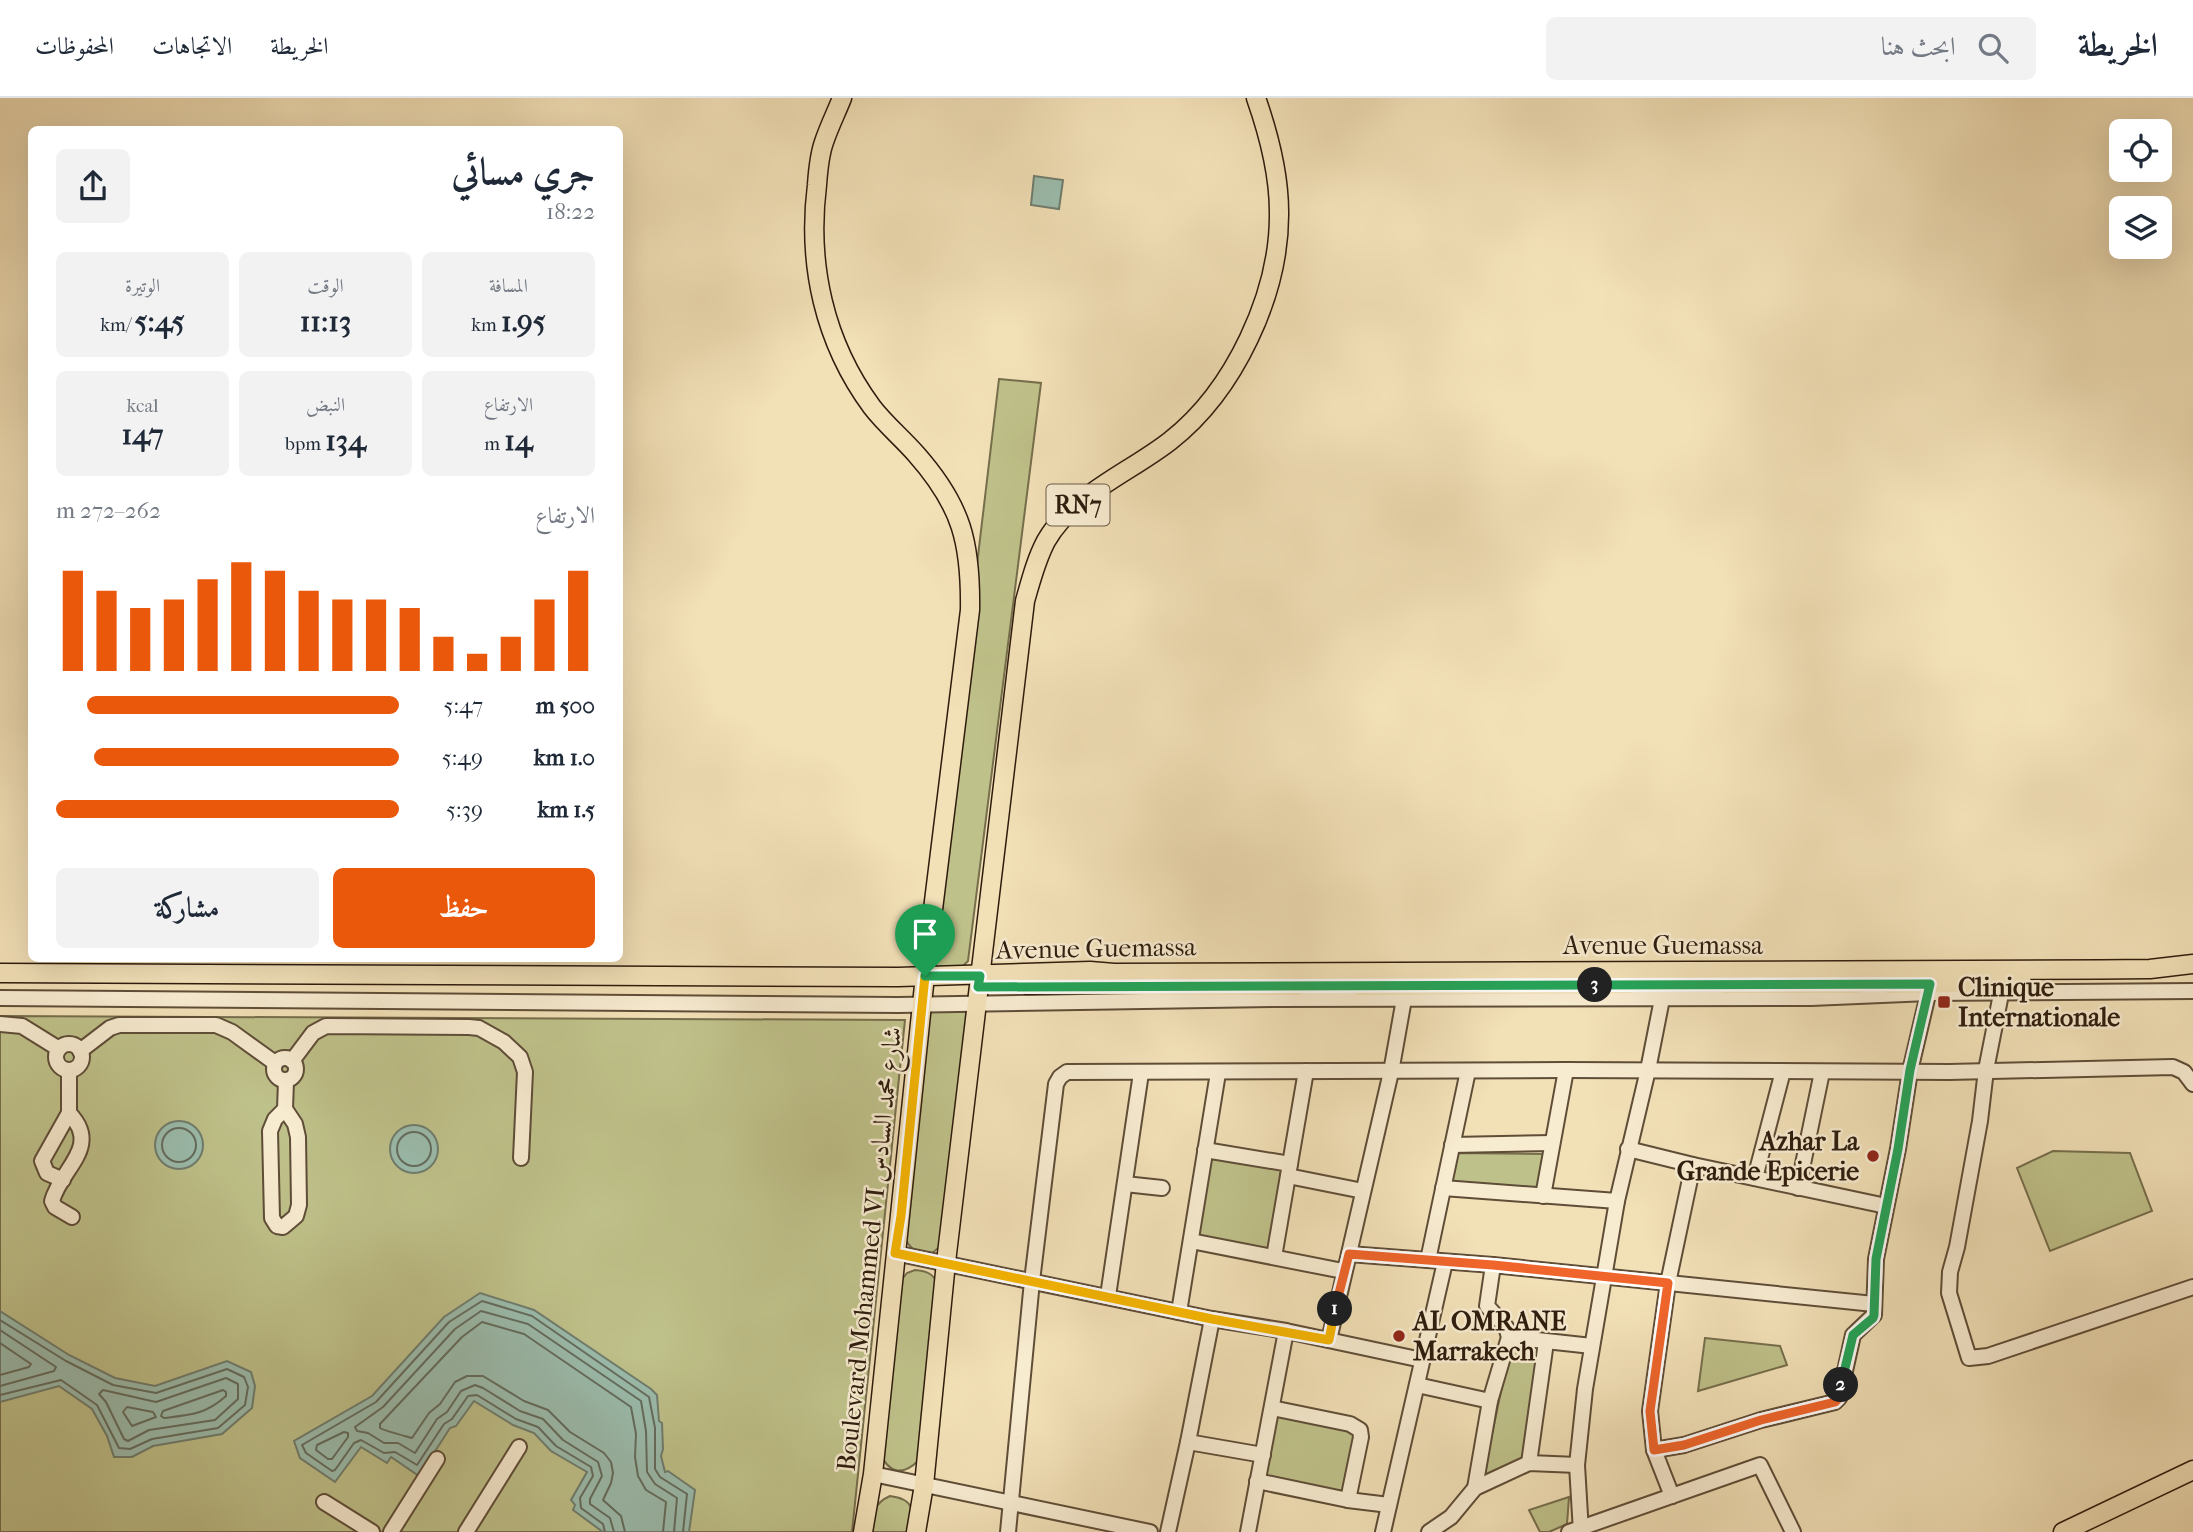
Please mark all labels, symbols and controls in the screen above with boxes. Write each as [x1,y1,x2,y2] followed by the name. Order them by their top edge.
[1546,17,2036,80] search box
[2078,26,2158,65] text: الخريطة
[1974,29,2012,67] icon: search
[1881,31,1956,62] text: ابحث هنا
[35,32,114,60] text: المحفوظات
[152,32,232,60] text: الاتجاهات
[270,32,329,60] text: الخريطة
[2109,119,2172,259] map controls
[2109,119,2172,182] button: locate
[56,149,130,223] button: share
[451,149,595,194] text: جري مسائي
[2109,196,2172,259] button: layers
[546,198,595,225] text: 18:22
[125,275,160,297] text: الوتيرة
[307,275,344,297] text: الوقت
[489,275,528,297] text: المسافة
[135,304,185,339] text: 5:45
[300,304,351,339] text: 11:13
[501,304,546,339] text: 1.95
[100,314,135,336] text: /km
[471,314,501,336] text: km
[306,394,345,416] text: النبض
[484,394,533,416] text: الارتفاع
[127,395,158,417] text: kcal
[121,417,164,452] text: 147
[325,423,366,458] text: 134
[504,423,533,458] text: 14
[285,433,325,455] text: bpm
[484,433,504,455] text: m
[1046,484,1110,526] road number: RN7
[56,497,161,524] text: 262–272 m
[535,502,595,529] text: الارتفاع
[443,692,483,719] text: 5:47
[536,692,595,719] text: 500 m
[442,744,483,771] text: 5:49
[534,744,595,771] text: 1.0 km
[446,796,483,823] text: 5:39
[537,796,595,823] text: 1.5 km
[56,868,319,948] button: مشاركة
[333,868,595,948] button: حفظ
[895,904,955,976] pin
[906,915,944,953] icon: arrive
[1562,930,1764,961] street label: Avenue Guemassa
[995,931,1197,966] street label: Avenue Guemassa
[1578,968,1612,1002] pin: 3
[1958,972,2120,1033] place label: Clinique Internationale
[1591,973,1598,995] text: 3
[1936,994,1952,1010] marker: Clinique Internationale
[831,1025,914,1473] street label: Boulevard Mohammed VI شارع محمد السادس
[1677,1126,1860,1187] place label: Azhar La Grande Epicerie
[1865,1148,1881,1164] marker: Azhar La Grande Epicerie
[1318,1292,1352,1326] pin: 1
[1331,1297,1338,1319] text: 1
[1411,1306,1567,1367] place label: AL OMRANE Marrakech
[1391,1328,1407,1344] marker: AL OMRANE Marrakech
[1824,1368,1858,1402] pin: 2
[1836,1373,1845,1395] text: 2

